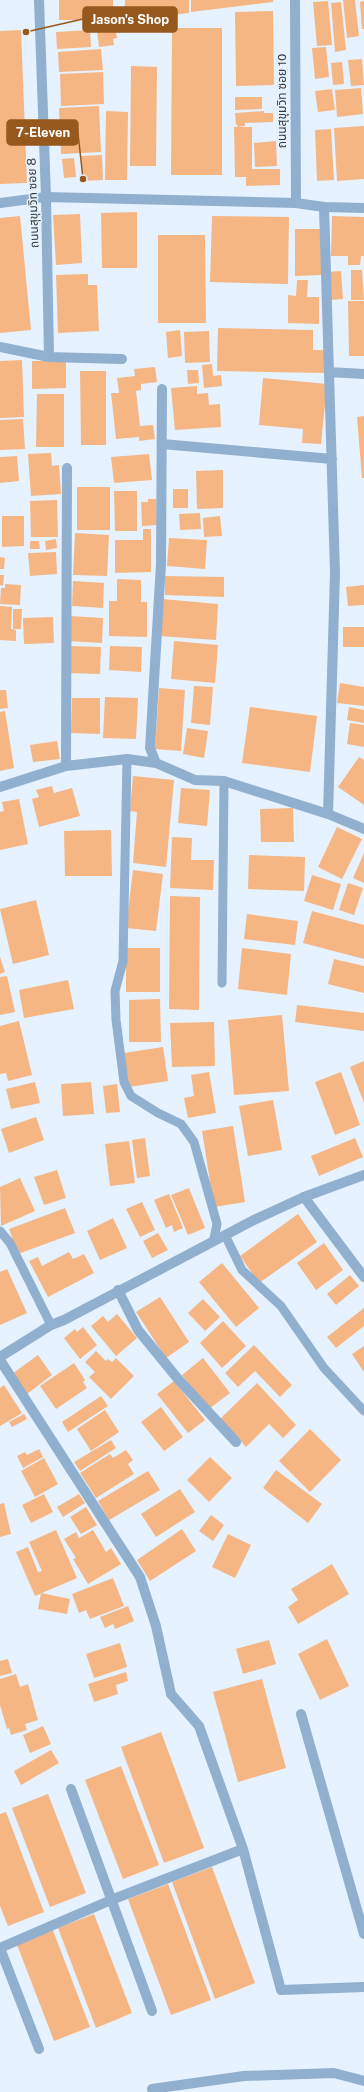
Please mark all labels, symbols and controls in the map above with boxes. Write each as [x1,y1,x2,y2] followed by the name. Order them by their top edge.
[83,7,177,32] callout: Jason's Shop
[91,12,169,27] text: Jason's Shop
[275,54,289,148] street label: ถนนสุขุมวิท ซอย 10
[7,120,78,145] callout: 7-Eleven
[16,125,70,140] text: 7-Eleven
[24,157,42,248] street label: ถนนสุขุมวิท ซอย 8

